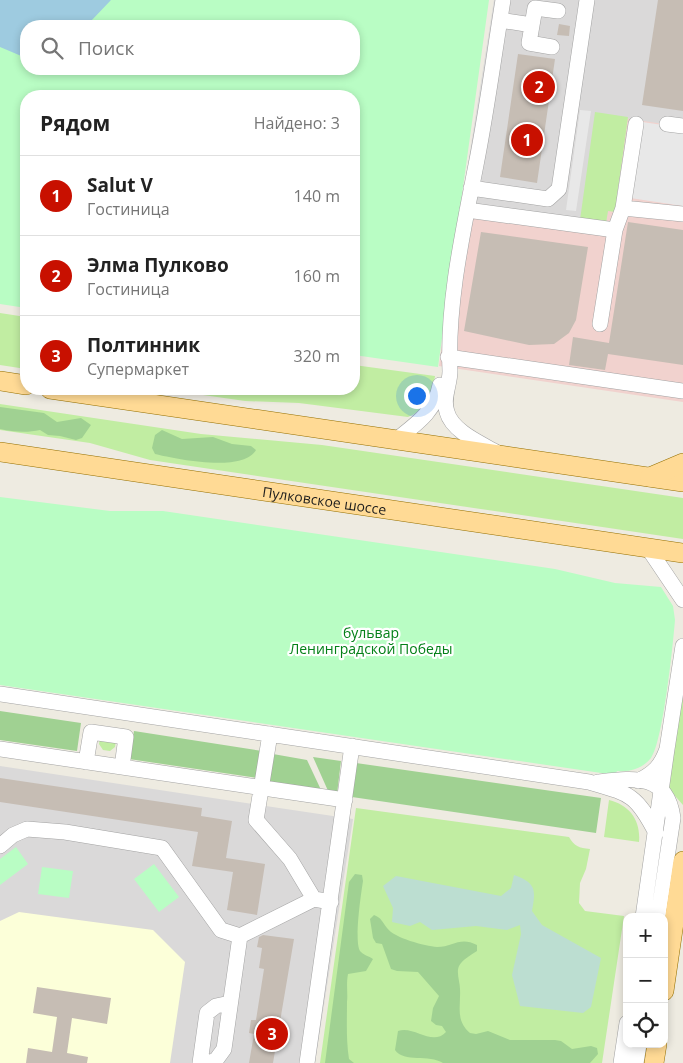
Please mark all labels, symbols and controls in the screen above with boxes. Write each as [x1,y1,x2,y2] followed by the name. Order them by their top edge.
[20,20,360,75] search box
[38,34,66,62] icon: search
[78,35,134,61] text: Поиск
[523,68,555,106] pin: 2
[40,109,110,137] text: Рядом
[254,112,340,134] text: Найдено: 3
[511,121,543,159] pin: 1
[87,172,153,198] text: Salut V
[51,185,61,207] text: 1
[294,185,340,207] text: 140 m
[87,198,170,220] text: Гостиница
[87,252,229,278] text: Элма Пулково
[51,265,61,287] text: 2
[294,265,340,287] text: 160 m
[87,278,170,300] text: Гостиница
[87,332,200,358] text: Полтинник
[51,345,61,367] text: 3
[294,345,340,367] text: 320 m
[87,358,189,380] text: Супермаркет
[404,383,430,409] your location
[261,481,388,519] street label: Пулковское шоссе
[289,623,453,658] park label: бульвар Ленинградской Победы
[623,913,668,1048] map controls
[623,913,668,958] button: +
[623,958,668,1003] button: −
[623,1003,668,1048] button: locate
[256,1015,288,1053] pin: 3

